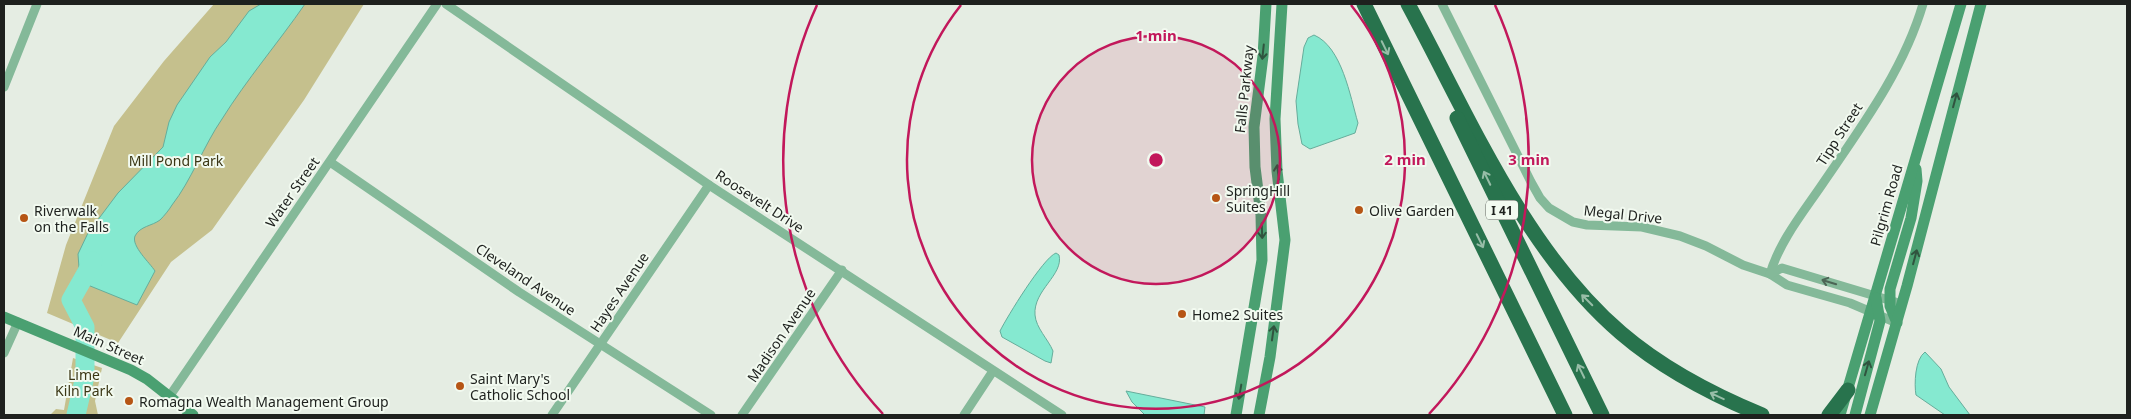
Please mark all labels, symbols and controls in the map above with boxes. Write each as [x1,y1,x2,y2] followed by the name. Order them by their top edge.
[1135,25,1177,45] text: 1 min
[1380,40,1390,55] one-way arrow
[1230,43,1258,134] street label: Falls Parkway
[1258,44,1268,60] one-way arrow
[1951,92,1960,108] one-way arrow
[1812,99,1866,169] street label: Tipp Street
[1384,149,1426,169] text: 2 min
[1508,149,1550,169] text: 3 min
[129,151,224,170] park label: Mill Pond Park
[1147,151,1165,169] centre of rings
[261,153,323,231] street label: Water Street
[1865,162,1907,248] street label: Pilgrim Road
[1273,164,1283,180] one-way arrow
[712,165,808,237] street label: Roosevelt Drive
[1482,171,1491,186] one-way arrow
[1226,181,1290,216] place label: SpringHill Suites
[1210,192,1222,204] marker: SpringHill Suites
[1486,200,1518,220] road number: I 41
[1583,200,1663,228] street label: Megal Drive
[34,201,109,236] place label: Riverwalk on the Falls
[1369,201,1455,220] place label: Olive Garden
[1353,204,1365,216] marker: Olive Garden
[18,212,30,224] marker: Riverwalk on the Falls
[1257,223,1267,239] one-way arrow
[1475,233,1485,248] one-way arrow
[472,239,580,320] street label: Cleveland Avenue
[585,248,653,336] street label: Hayes Avenue
[1910,250,1920,266] one-way arrow
[1821,277,1837,286] one-way arrow
[743,284,820,386] street label: Madison Avenue
[1581,294,1593,306] one-way arrow
[1192,305,1283,324] place label: Home2 Suites
[1176,308,1188,320] marker: Home2 Suites
[71,321,147,369] street label: Main Street
[1268,325,1278,341] one-way arrow
[1863,360,1872,376] one-way arrow
[1576,364,1586,379] one-way arrow
[55,365,113,400] park label: Lime Kiln Park
[470,369,570,404] place label: Saint Mary's Catholic School
[454,380,466,392] marker: Saint Mary's Catholic School
[1235,384,1245,400] one-way arrow
[1710,390,1725,400] one-way arrow
[139,392,389,411] place label: Romagna Wealth Management Group
[123,395,135,407] marker: Romagna Wealth Management Group

